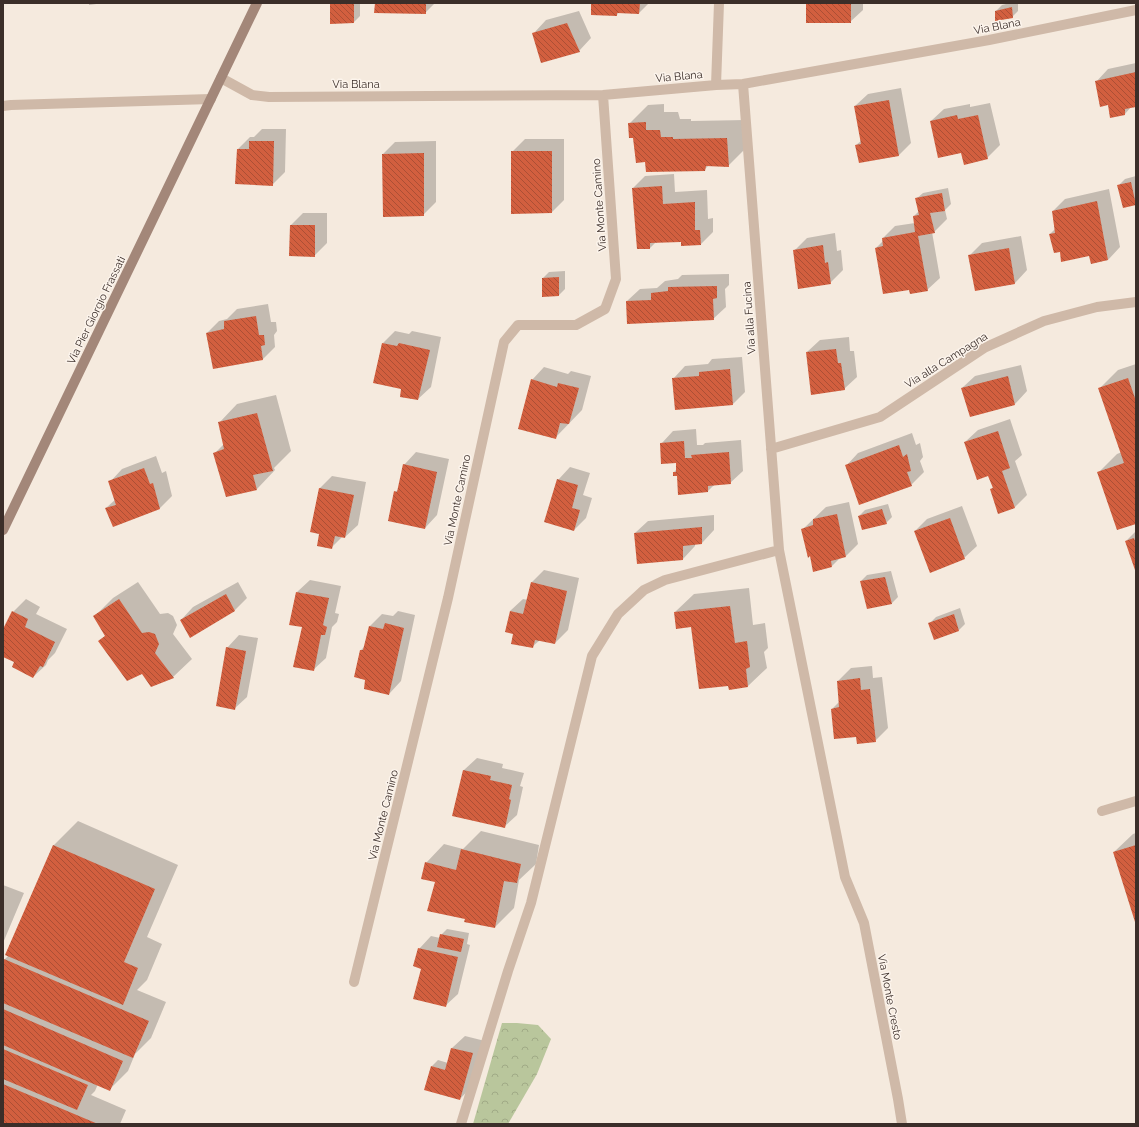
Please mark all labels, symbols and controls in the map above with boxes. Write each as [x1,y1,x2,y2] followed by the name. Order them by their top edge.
[973,16,1022,37] street label: Via Blana
[655,68,703,85] street label: Via Blana
[332,78,380,91] street label: Via Blana
[590,158,609,252] street label: Via Monte Camino
[65,254,128,366] street label: Via Pier Giorgio Frassati
[740,281,759,355] street label: Via alla Fucina
[902,330,990,391] street label: Via alla Campagna
[441,453,474,547] street label: Via Monte Camino
[366,768,401,862] street label: Via Monte Camino
[875,953,904,1042] street label: Via Monte Cresto

